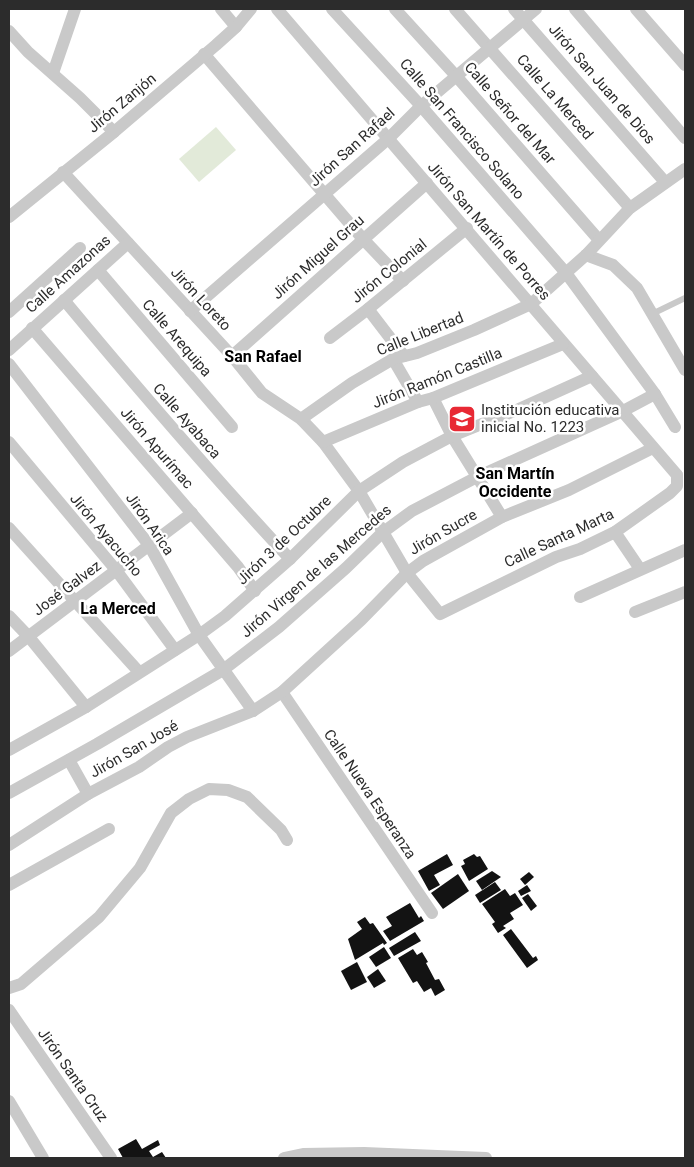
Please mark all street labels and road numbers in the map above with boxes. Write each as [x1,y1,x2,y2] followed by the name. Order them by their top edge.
[545,20,659,148] street label: Jirón San Juan de Dios
[513,51,597,143] street label: Calle La Merced
[396,55,528,203] street label: Calle San Francisco Solano
[461,58,559,168] street label: Calle Señor del Mar
[84,69,160,137] street label: Jirón Zanjón
[306,104,398,190] street label: Jirón San Rafael
[424,158,554,304] street label: Jirón San Martín de Porres
[268,211,368,303] street label: Jirón Miguel Grau
[22,231,114,317] street label: Calle Amazonas
[348,235,430,307] street label: Jirón Colonial
[167,264,235,334] street label: Jirón Loreto
[139,296,215,380] street label: Calle Arequipa
[374,308,466,360] street label: Calle Libertad
[370,344,504,412] street label: Jirón Ramón Castilla
[149,380,225,462] street label: Calle Ayabaca
[117,404,197,492] street label: Jirón Apurímac
[122,489,178,559] street label: Jirón Arica
[66,490,146,580] street label: Jirón Ayacucho
[233,492,335,588] street label: Jirón 3 de Octubre
[237,501,395,641] street label: Jirón Virgen de las Mercedes
[406,505,480,559] street label: Jirón Sucre
[501,505,617,571] street label: Calle Santa Marta
[29,556,105,620] street label: José Galvez
[87,716,181,782] street label: Jirón San José
[320,726,420,862] street label: Calle Nueva Esperanza
[34,1025,112,1125] street label: Jirón Santa Cruz

